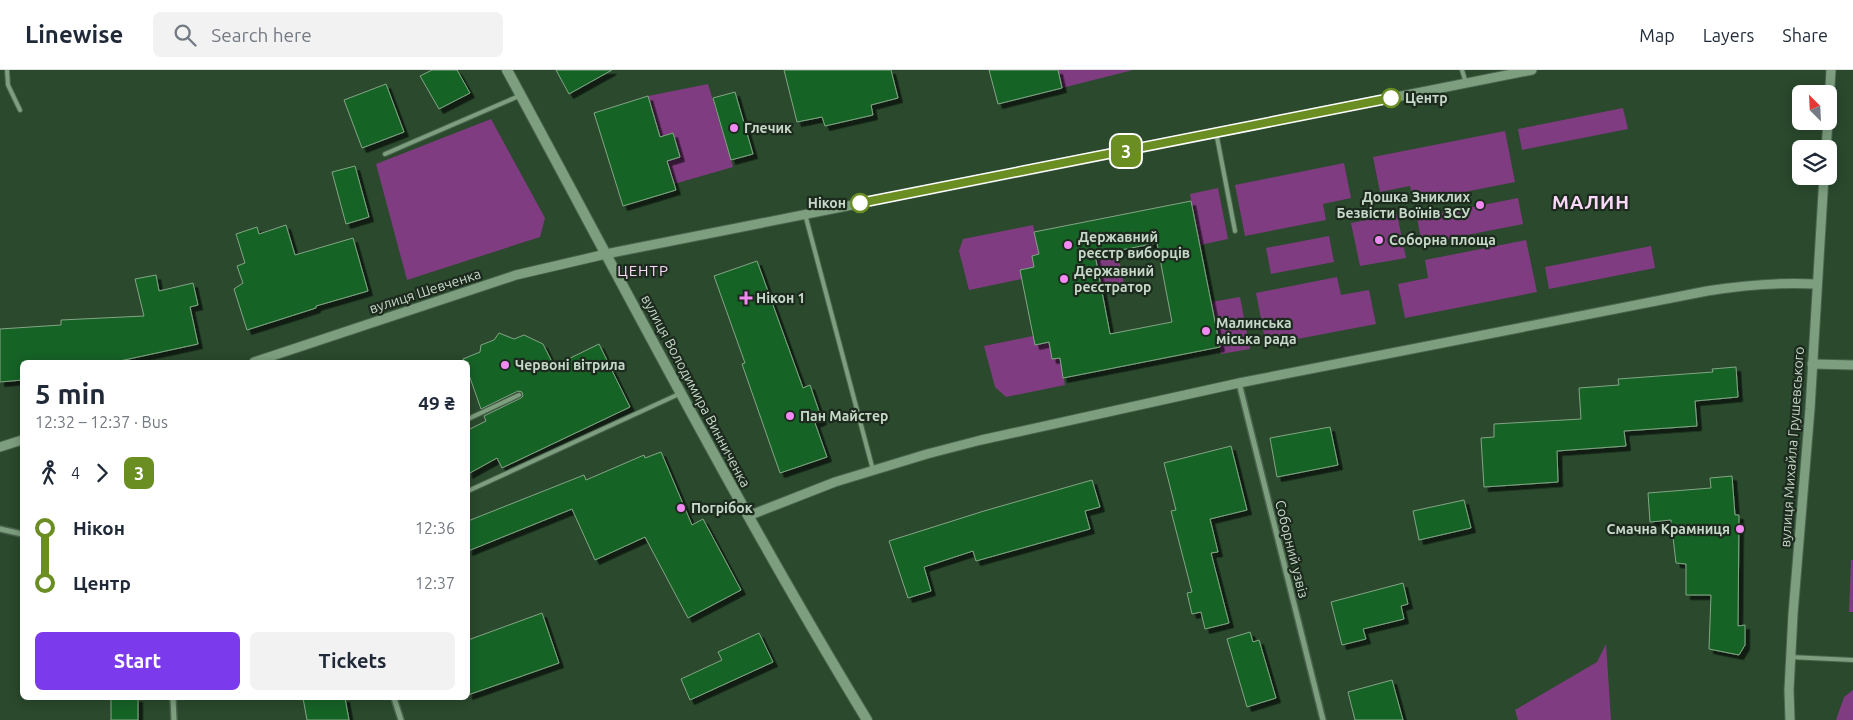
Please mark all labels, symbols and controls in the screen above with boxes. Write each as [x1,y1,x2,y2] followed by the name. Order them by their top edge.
[153,12,503,57] search box
[25,21,123,48] text: Linewise
[171,21,199,49] icon: search
[211,24,312,46] text: Search here
[1639,25,1675,45] text: Map
[1703,25,1754,45] text: Layers
[1782,25,1828,45] text: Share
[1792,85,1838,130] north arrow
[1792,85,1837,185] map controls
[1381,88,1401,108] marker: Центр
[1405,90,1448,106] place label: Центр
[744,120,792,136] place label: Глечик
[728,122,740,134] marker: Глечик
[1110,135,1142,167] line badge: 3
[1792,140,1837,185] button: layers
[1121,141,1131,161] text: 3
[1337,189,1470,221] place label: Дошка Зниклих Безвісти Воїнів ЗСУ
[1552,191,1630,213] district label: МАЛИН
[850,193,870,213] marker: Нікон
[808,195,846,211] place label: Нікон
[1474,199,1486,211] marker: Дошка Зниклих Безвісти Воїнів ЗСУ
[1078,229,1190,261] place label: Державний реєстр виборців
[1389,232,1496,248] place label: Соборна площа
[1373,234,1385,246] marker: Соборна площа
[1062,239,1074,251] marker: Державний реєстр виборців
[617,262,669,279] district label: ЦЕНТР
[1074,263,1154,295] place label: Державний реєстратор
[367,265,483,317] street label: вулиця Шевченка
[1058,273,1070,285] marker: Державний реєстратор
[756,290,805,306] place label: Нікон 1
[638,292,754,490] street label: вулиця Володимира Винниченка
[740,292,752,304] marker: Нікон 1
[1216,315,1297,347] place label: Малинська міська рада
[1200,325,1212,337] marker: Малинська міська рада
[1777,346,1807,548] street label: вулиця Михайла Грушевського
[515,357,625,373] place label: Червоні вітрила
[499,359,511,371] marker: Червоні вітрила
[35,378,106,409] text: 5 min
[418,392,455,414] text: 49 ₴
[800,408,888,424] place label: Пан Майстер
[784,410,796,422] marker: Пан Майстер
[35,413,168,431] text: 12:32 – 12:37 · Bus
[35,459,63,487] icon: walk
[88,459,116,487] icon: forward
[134,463,144,483] text: 3
[71,464,80,482] text: 4
[1272,498,1312,600] street label: Соборний узвіз
[691,500,753,516] place label: Погрібок
[675,502,687,514] marker: Погрібок
[73,517,125,539] text: Нікон
[415,519,455,537] text: 12:36
[1607,521,1730,537] place label: Смачна Крамниця
[1734,523,1746,535] marker: Смачна Крамниця
[73,572,131,594] text: Центр
[415,574,455,592] text: 12:37
[35,632,240,690] button: Start
[250,632,455,690] button: Tickets

